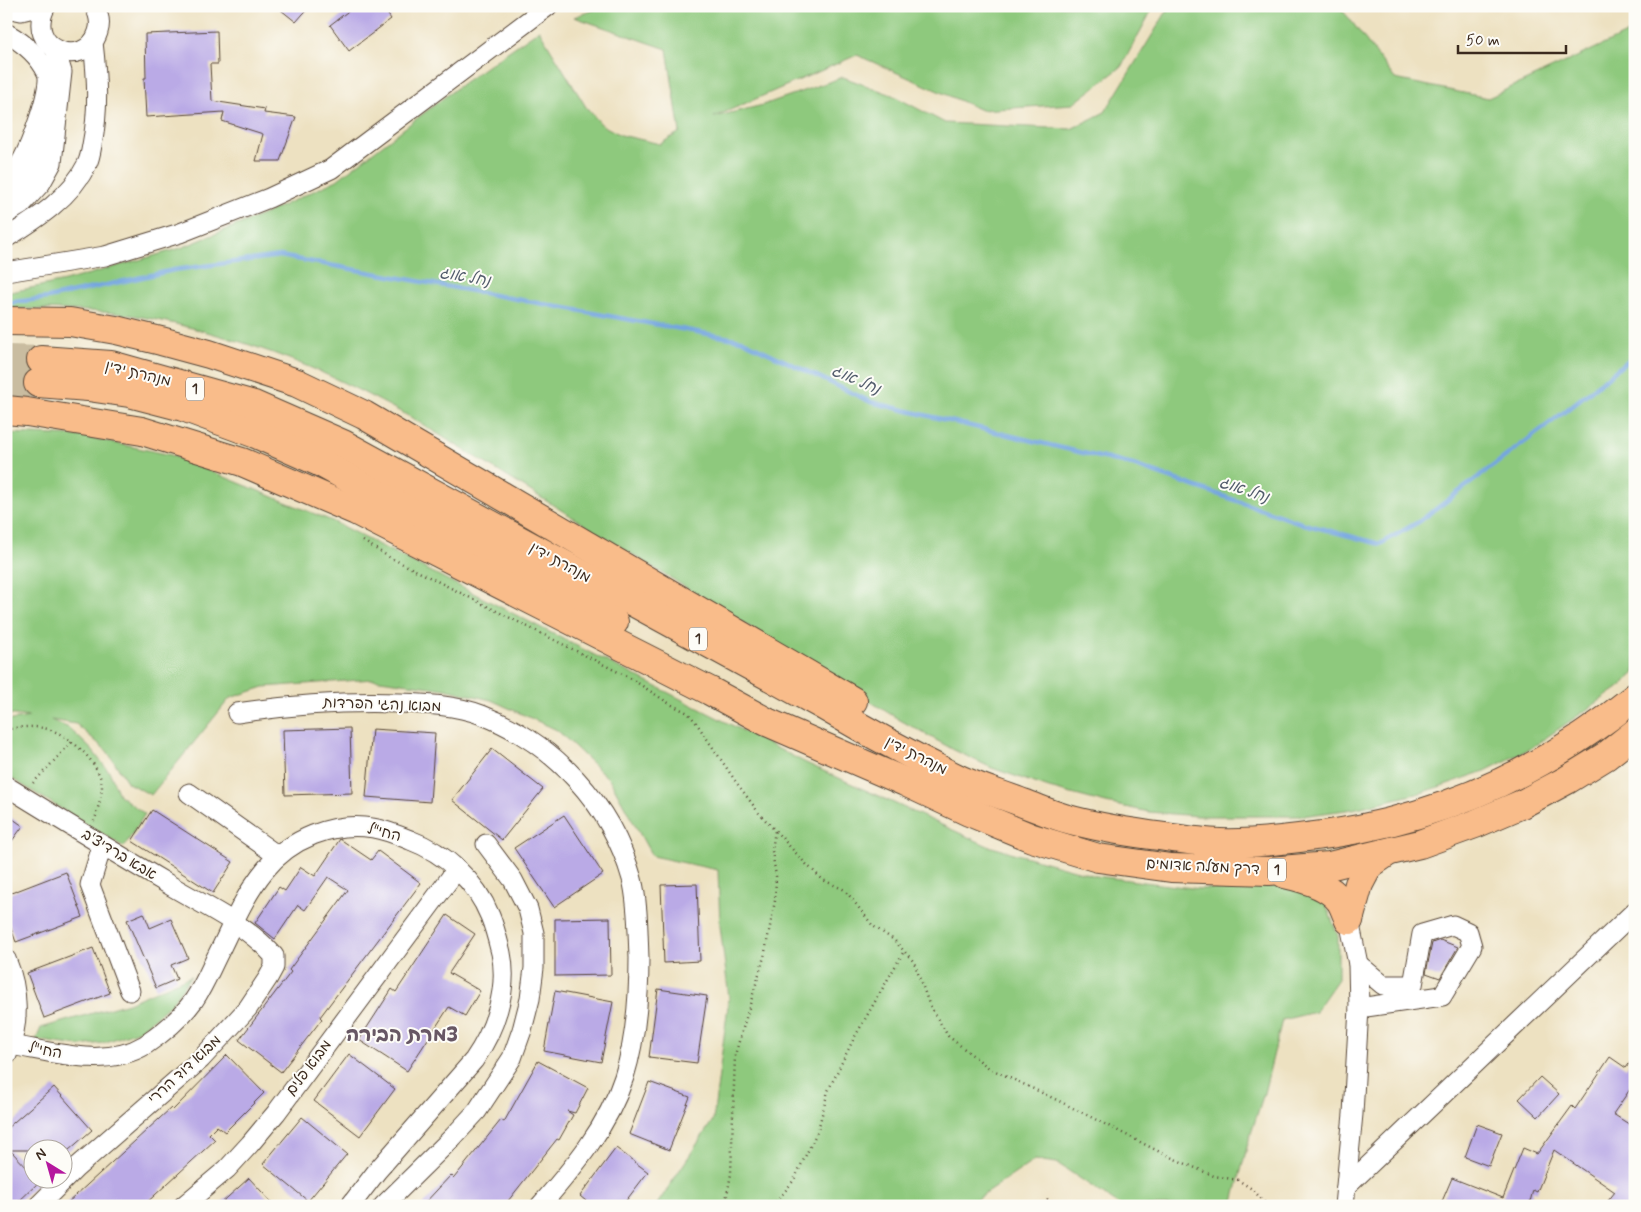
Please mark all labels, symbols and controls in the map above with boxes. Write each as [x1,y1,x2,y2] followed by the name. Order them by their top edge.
[1458,22,1566,54] scale bar
[1466,31,1500,51] text: 50 m
[438,262,493,292] water label: נחל אוג
[103,356,173,392] street label: מנהרת ידין
[828,360,885,401] water label: נחל אוג
[186,378,204,400] road number: 1
[1216,472,1273,509] water label: נחל אוג
[526,538,594,588] street label: מנהרת ידין
[689,628,707,650] road number: 1
[322,693,441,717] street label: מבוא נהגי הפרדות
[882,732,950,780] street label: מנהרת ידין
[365,819,403,847] street label: החי"ל
[78,825,160,885] street label: אבא ברדיצ'ב
[1146,854,1260,880] street label: דרך מעלה אדומים
[1268,858,1286,882] road number: 1
[346,1022,458,1049] district label: צמרת הבירה
[144,1031,226,1109] street label: מבוא דוד הררי
[281,1036,337,1100] street label: מבוא פלים
[26,1038,64,1064] street label: החי"ל
[22,1140,72,1190] north arrow
[32,1144,50,1164] text: N

